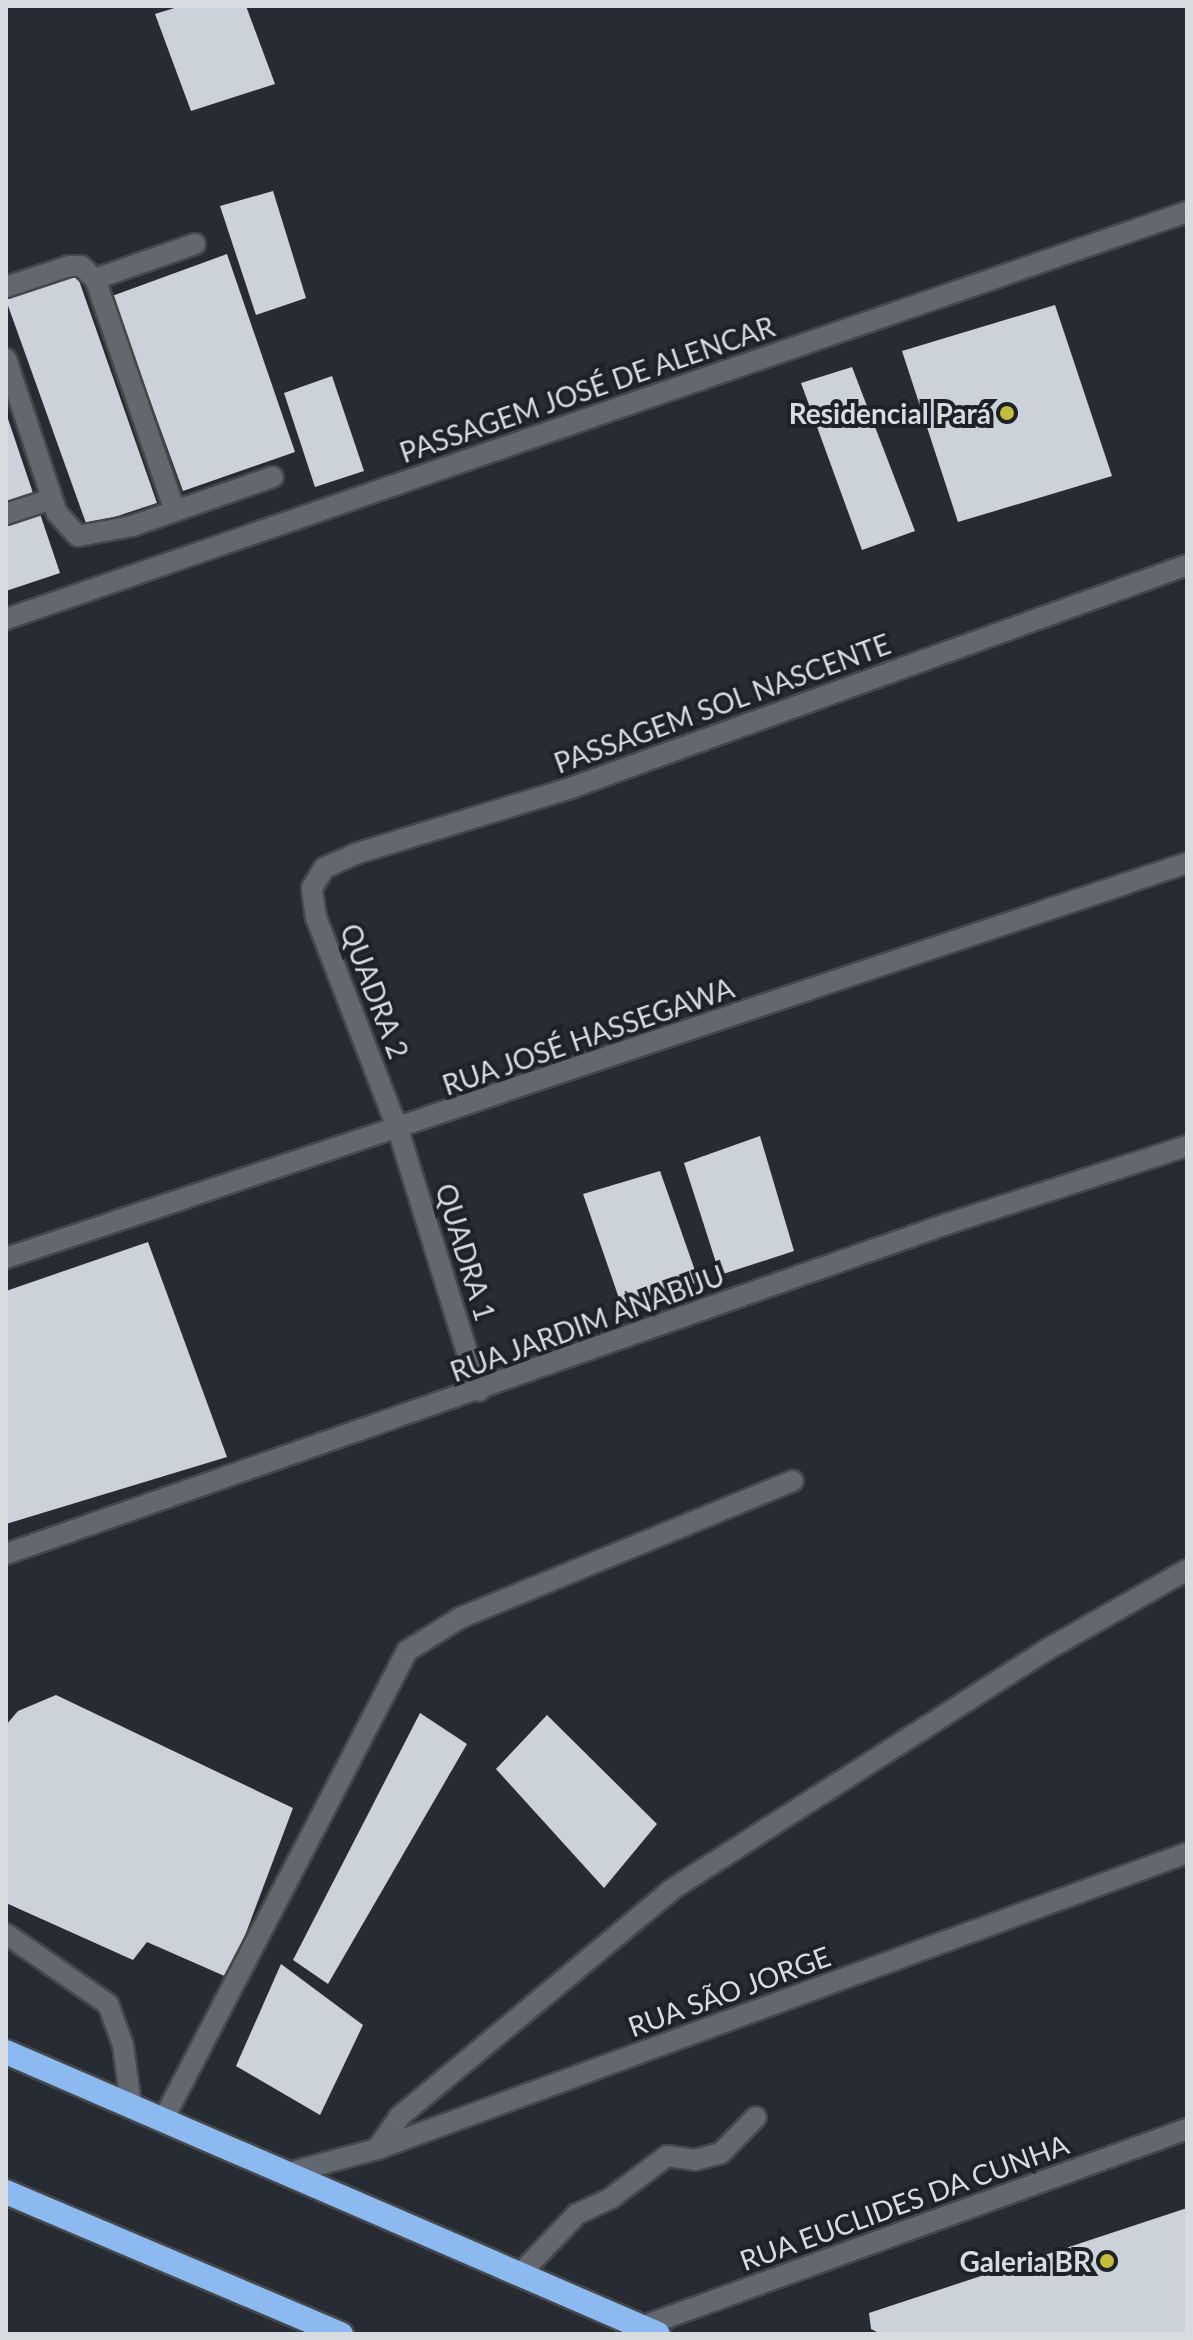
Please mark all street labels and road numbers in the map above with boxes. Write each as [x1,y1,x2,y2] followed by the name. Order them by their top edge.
[394,309,780,469] street label: PASSAGEM JOSÉ DE ALENCAR
[549,626,895,780] street label: PASSAGEM SOL NASCENTE
[334,918,416,1064] street label: QUADRA 2
[437,970,739,1102] street label: RUA JOSÉ HASSEGAWA
[429,1179,503,1325] street label: QUADRA 1
[444,1257,730,1389] street label: RUA JARDIM ANABIJU
[622,1938,836,2044] street label: RUA SÃO JORGE
[734,2127,1074,2277] street label: RUA EUCLIDES DA CUNHA

